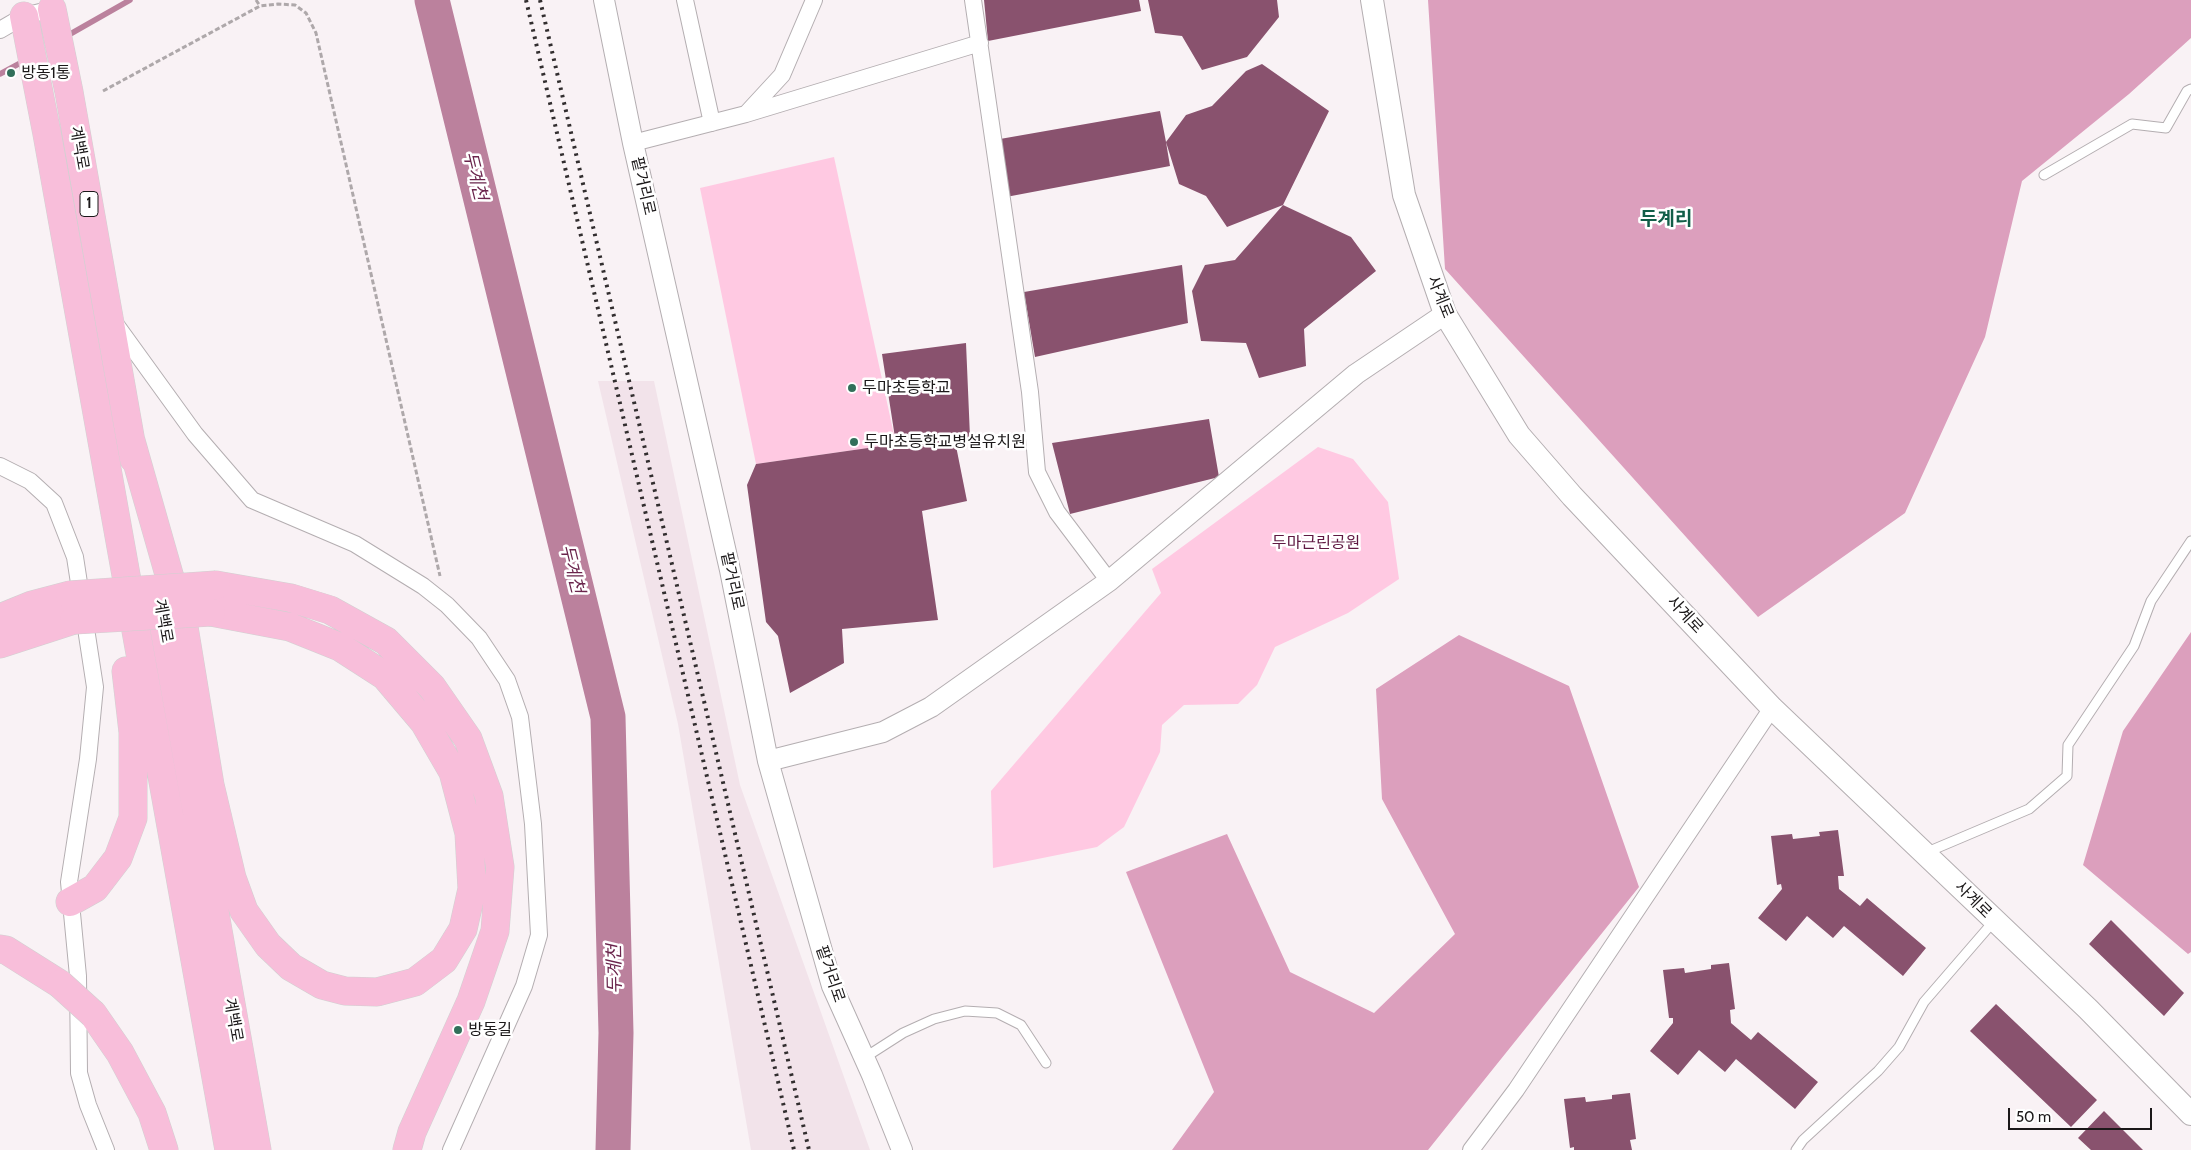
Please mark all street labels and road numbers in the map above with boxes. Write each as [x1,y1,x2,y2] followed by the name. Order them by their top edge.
[66,125,92,171] street label: 계백로
[627,155,659,217] street label: 팥거리로
[80,192,98,216] road number: 1
[1423,273,1457,321] street label: 사계로
[716,550,748,612] street label: 팥거리로
[1663,592,1707,638] street label: 사계로
[150,598,176,644] street label: 계백로
[1951,878,1995,922] street label: 사계로
[811,943,849,1005] street label: 팥거리로
[220,997,246,1043] street label: 계백로

